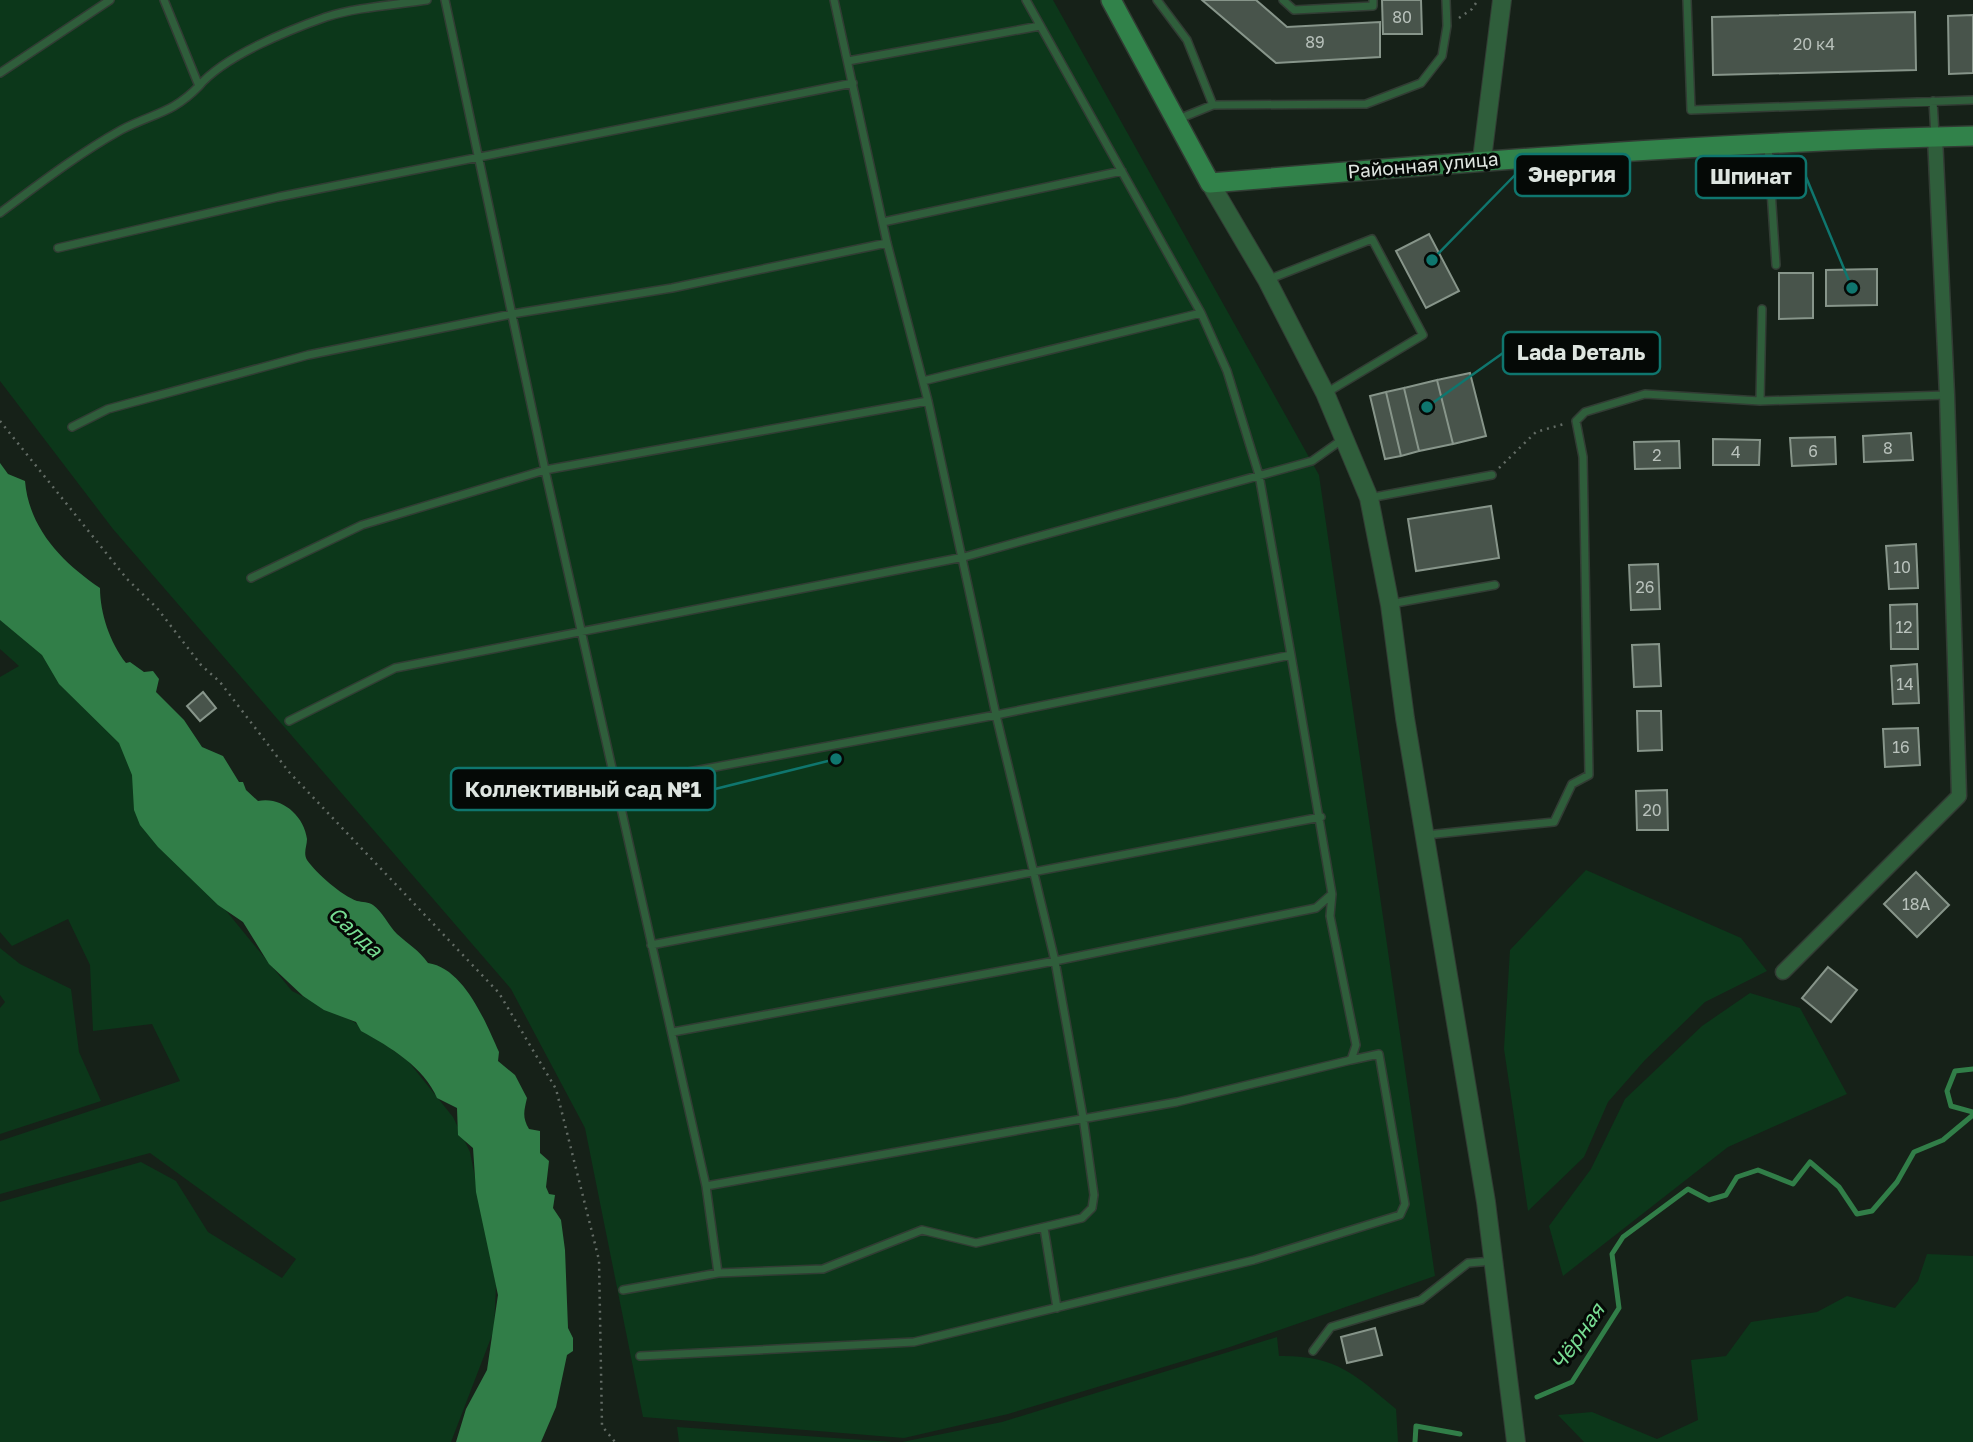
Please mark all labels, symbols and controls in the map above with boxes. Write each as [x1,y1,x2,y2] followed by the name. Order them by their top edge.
[1392,7,1412,27] house number: 80
[1305,32,1325,52] house number: 89
[1793,34,1835,54] house number: 20 к4
[1347,146,1499,183] street label: Районная улица
[1515,154,1630,196] callout: Энергия
[1696,156,1806,198] callout: Шпинат
[1528,161,1616,187] text: Энергия
[1710,163,1792,189] text: Шпинат
[1503,332,1660,374] callout: Lada Dеталь
[1517,339,1646,365] text: Lada Dеталь
[1883,438,1893,458] house number: 8
[1808,441,1818,461] house number: 6
[1731,442,1741,462] house number: 4
[1652,445,1662,465] house number: 2
[1893,557,1911,577] house number: 10
[1636,577,1654,597] house number: 26
[1895,617,1913,637] house number: 12
[1896,674,1914,694] house number: 14
[1892,737,1910,757] house number: 16
[451,768,715,810] callout: Коллективный сад №1
[465,776,701,802] text: Коллективный сад №1
[1642,800,1662,820] house number: 20
[1902,894,1930,914] house number: 18А
[323,900,389,963] water label: Салда
[1545,1296,1611,1375] water label: Чёрная

